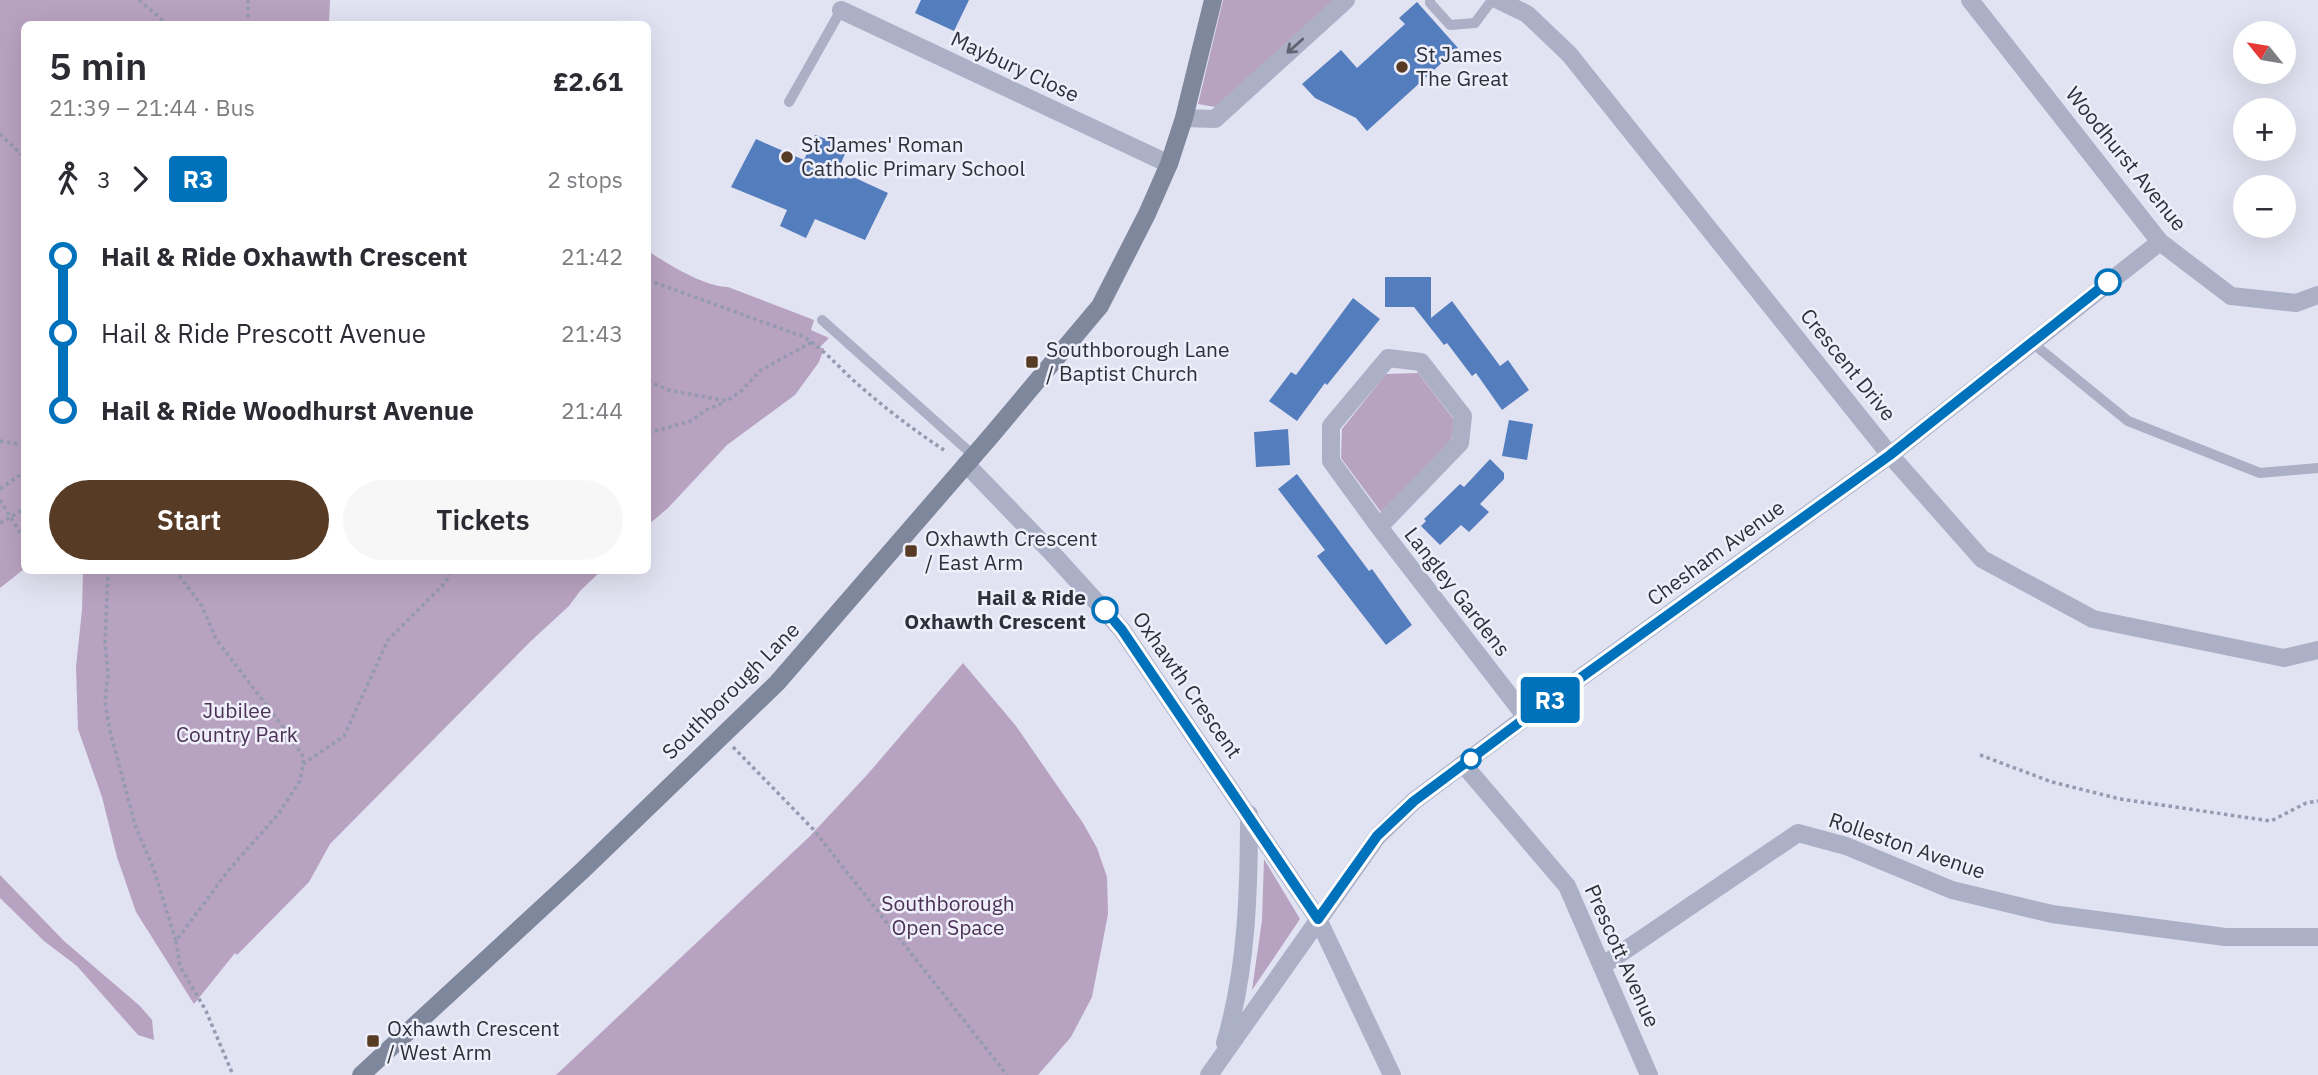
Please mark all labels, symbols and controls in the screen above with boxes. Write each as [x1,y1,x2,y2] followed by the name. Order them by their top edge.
[2233,21,2296,84] north arrow
[2233,21,2296,238] map controls
[947,24,1084,108] street label: Maybury Close
[1286,38,1304,54] one-way arrow
[1416,40,1509,92] place label: St James The Great
[49,41,147,90] text: 5 min
[1394,59,1410,75] marker: St James The Great
[553,64,623,98] text: £2.61
[2060,80,2194,236] street label: Woodhurst Avenue
[49,92,255,122] text: 21:39 – 21:44 · Bus
[2233,98,2296,161] button: +
[801,130,1025,182] place label: St James' Roman Catholic Primary School
[779,149,795,165] marker: St James' Roman Catholic Primary School
[49,160,87,198] icon: walk
[121,160,159,198] icon: forward
[183,163,213,195] text: R3
[97,164,111,194] text: 3
[547,164,623,194] text: 2 stops
[2233,175,2296,238] button: −
[101,239,468,273] text: Hail & Ride Oxhawth Crescent
[561,241,623,271] text: 21:42
[2095,269,2121,295] unlabelled marker
[1795,302,1903,427] street label: Crescent Drive
[101,316,426,350] text: Hail & Ride Prescott Avenue
[561,318,623,348] text: 21:43
[1046,335,1230,387] place label: Southborough Lane / Baptist Church
[1024,354,1040,370] marker: Southborough Lane / Baptist Church
[101,393,474,427] text: Hail & Ride Woodhurst Avenue
[561,395,623,425] text: 21:44
[49,480,329,560] button: Start
[343,480,623,560] button: Tickets
[1641,493,1790,612] street label: Chesham Avenue
[1399,521,1517,662] street label: Langley Gardens
[925,524,1098,576] place label: Oxhawth Crescent / East Arm
[903,543,919,559] marker: Oxhawth Crescent / East Arm
[904,583,1086,635] place label: Hail & Ride Oxhawth Crescent
[1092,597,1118,623] marker: Hail & Ride Oxhawth Crescent
[1127,606,1249,763] street label: Oxhawth Crescent
[655,615,805,765] street label: Southborough Lane
[1518,677,1582,723] line badge: R3
[1535,684,1565,716] text: R3
[176,696,298,748] park label: Jubilee Country Park
[1461,749,1481,769] unlabelled marker
[1825,805,1989,885] street label: Rolleston Avenue
[1579,880,1667,1031] street label: Prescott Avenue
[881,889,1015,941] park label: Southborough Open Space
[387,1014,560,1066] place label: Oxhawth Crescent / West Arm
[365,1033,381,1049] marker: Oxhawth Crescent / West Arm

